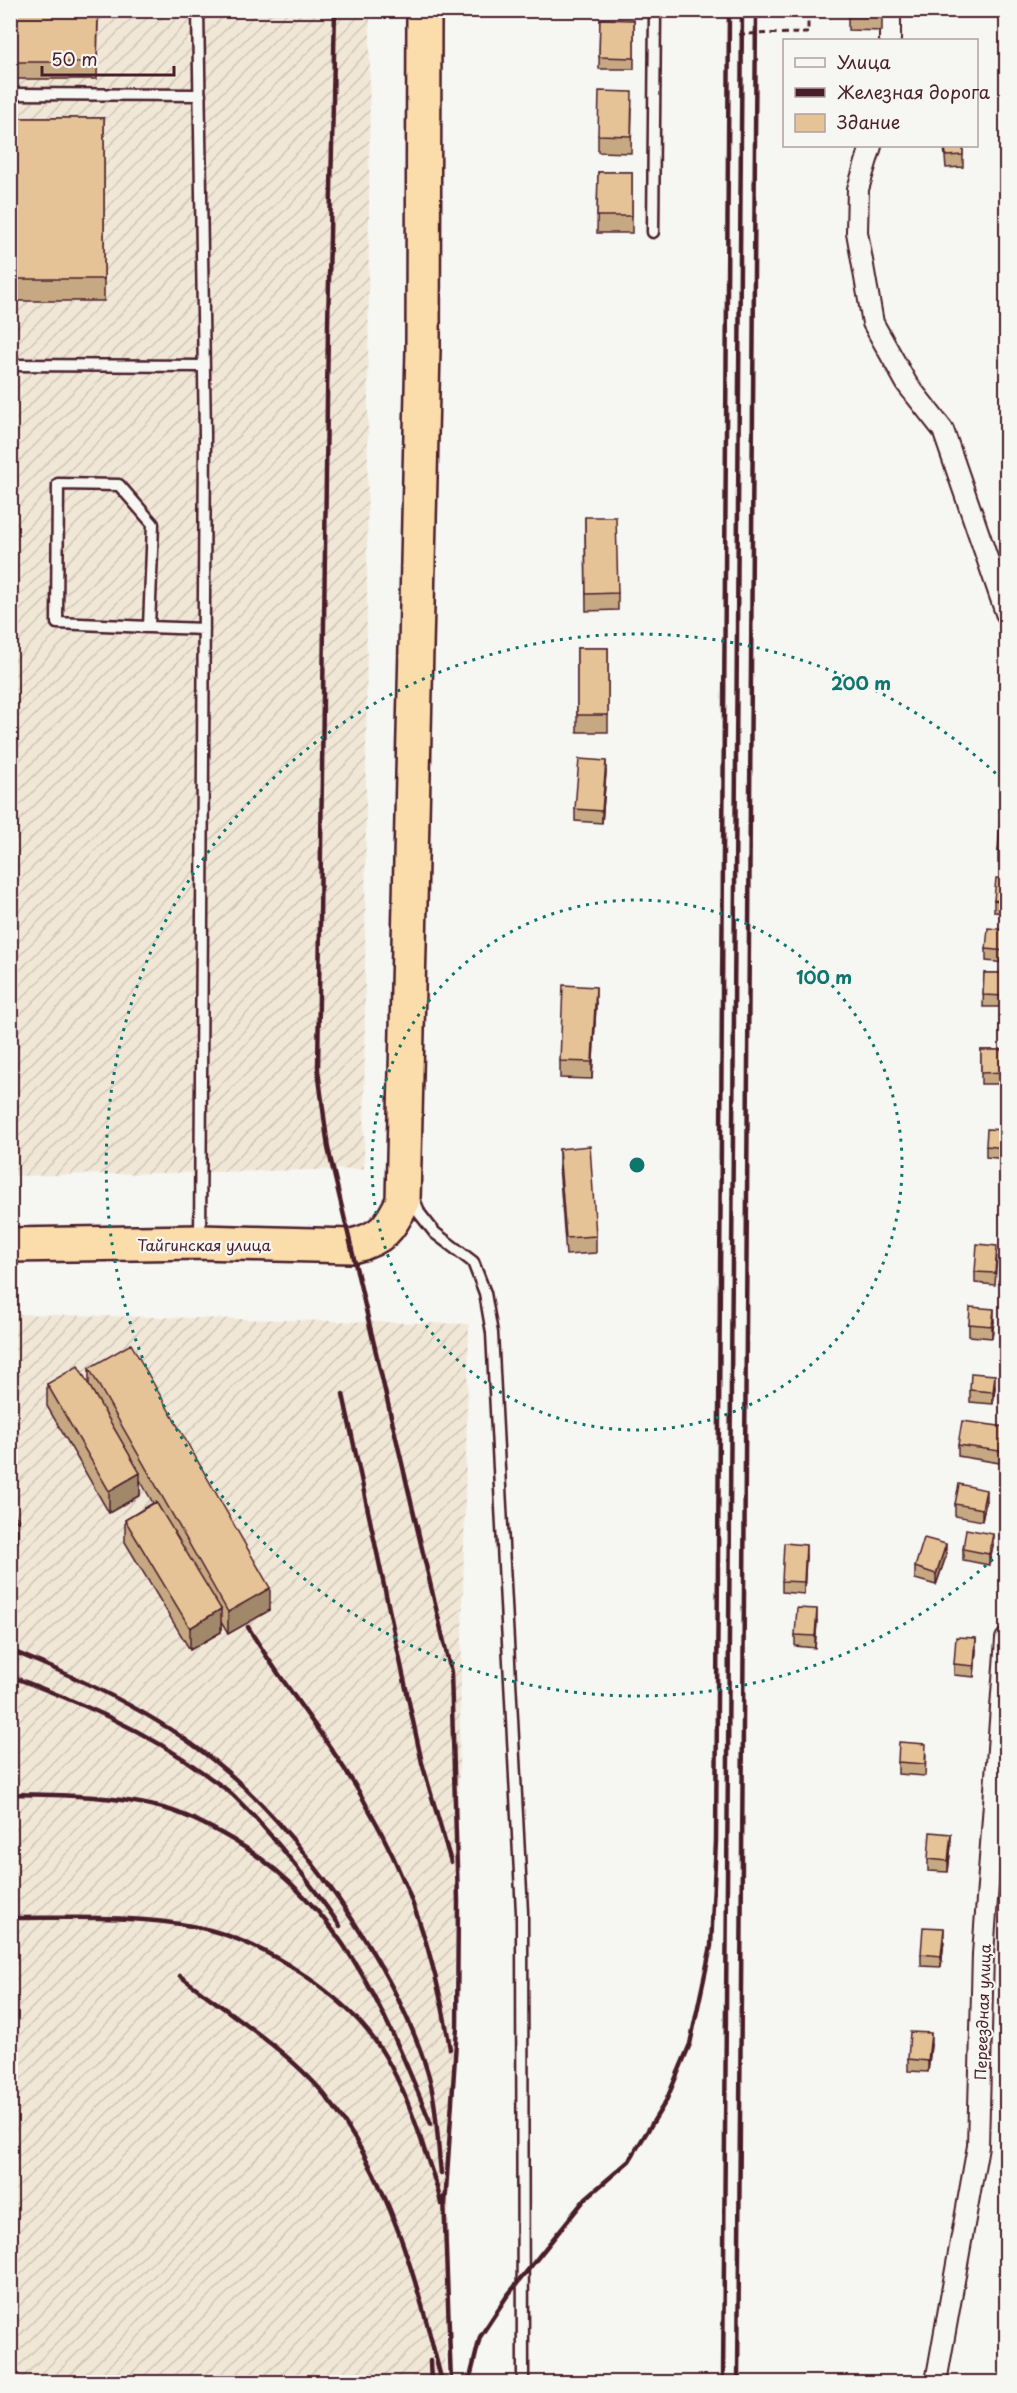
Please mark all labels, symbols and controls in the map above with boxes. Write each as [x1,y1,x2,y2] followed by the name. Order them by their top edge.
[42,39,174,77] scale bar
[783,39,978,147] legend
[51,45,98,72] text: 50 m
[837,48,891,75] text: Улица
[837,78,991,105] text: Железная дорога
[837,108,900,135] text: Здание
[831,669,891,696] text: 200 m
[796,963,852,990] text: 100 m
[627,1155,647,1175] centre of rings
[137,1233,271,1256] street label: Тайгинская улица
[968,1943,996,2080] street label: Переездная улица

